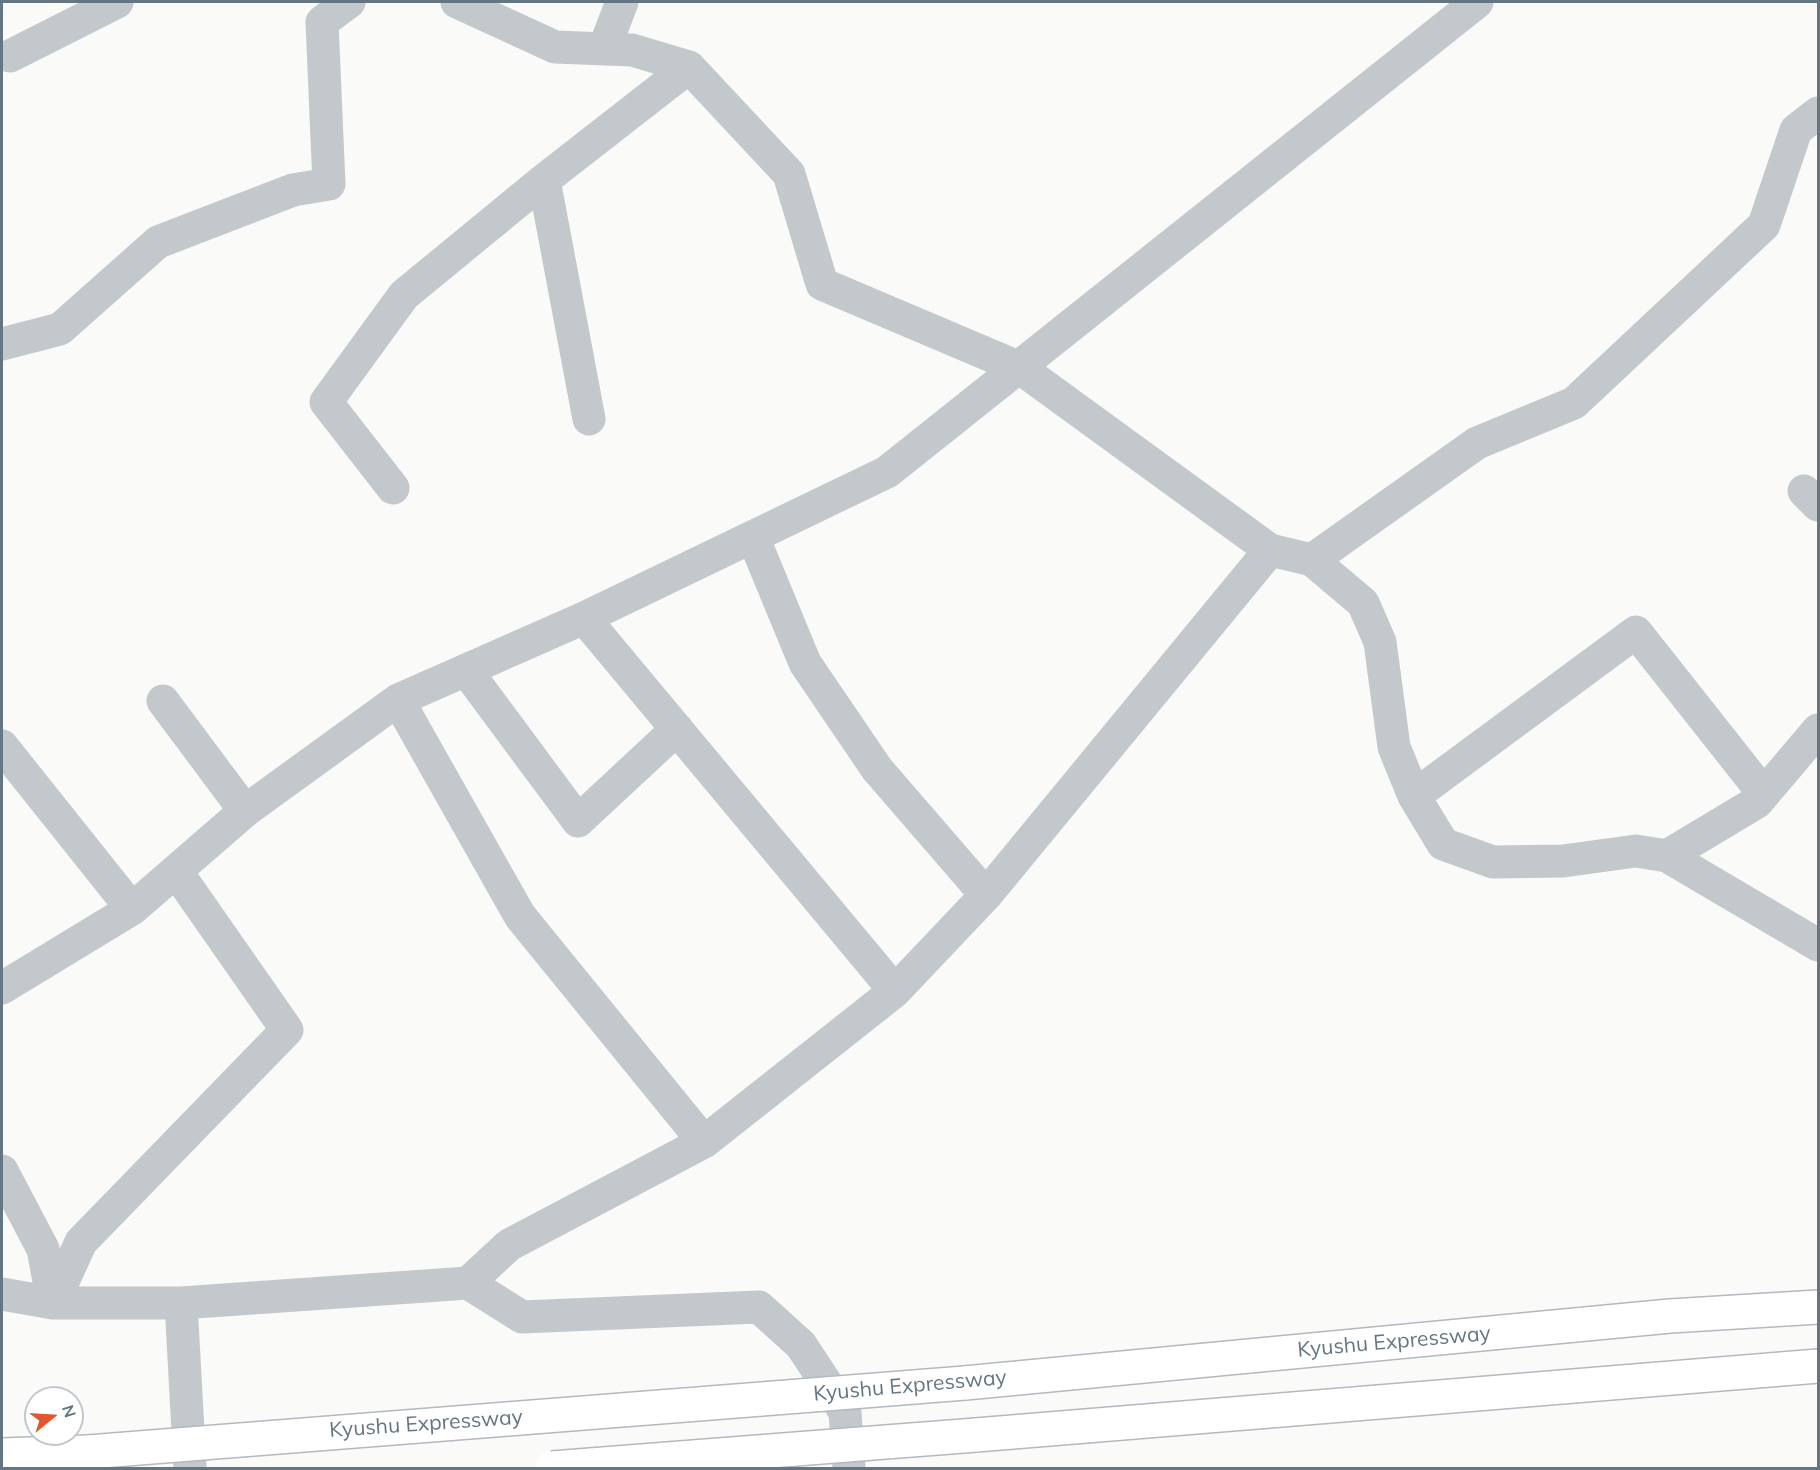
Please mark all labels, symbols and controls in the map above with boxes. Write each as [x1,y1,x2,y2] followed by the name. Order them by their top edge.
[1296,1321,1492,1363] street label: Kyushu Expressway
[812,1365,1008,1407] street label: Kyushu Expressway
[24,1386,84,1446] north arrow
[58,1402,81,1420] text: N
[328,1405,524,1443] street label: Kyushu Expressway

